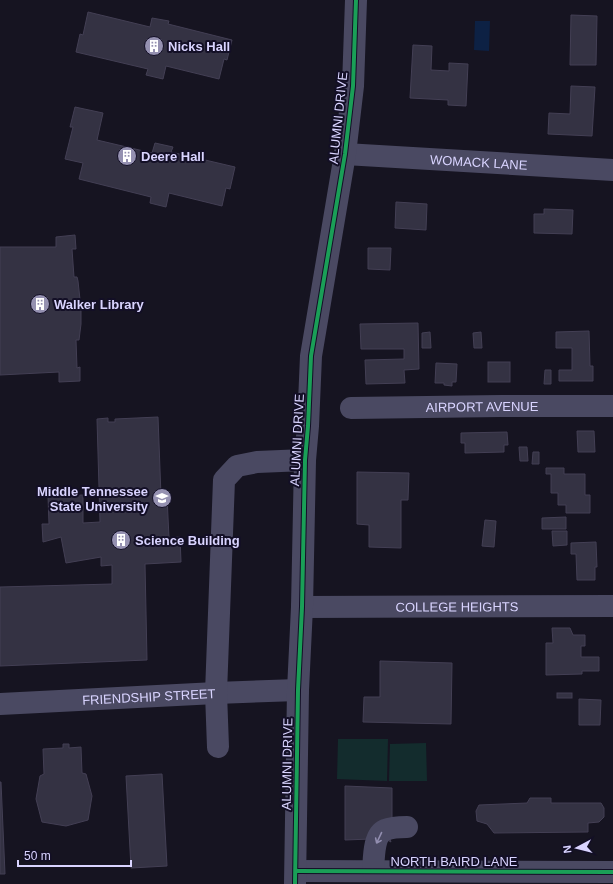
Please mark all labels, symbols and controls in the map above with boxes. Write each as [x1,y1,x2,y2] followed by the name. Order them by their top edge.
[143,35,165,57] building icon: Nicks Hall
[168,39,230,54] place label: Nicks Hall
[326,71,350,165] street label: ALUMNI DRIVE
[116,145,138,167] building icon: Deere Hall
[141,149,205,164] place label: Deere Hall
[430,152,528,172] street label: WOMACK LANE
[29,293,51,315] building icon: Walker Library
[54,297,145,312] place label: Walker Library
[287,393,307,487] street label: ALUMNI DRIVE
[426,398,539,415] street label: AIRPORT AVENUE
[37,484,149,514] place label: Middle Tennessee State University
[151,487,173,509] school or university icon: Middle Tennessee State University
[110,529,132,551] building icon: Science Building
[135,533,240,548] place label: Science Building
[396,599,519,614] street label: COLLEGE HEIGHTS
[82,686,216,707] street label: FRIENDSHIP STREET
[279,717,295,810] street label: ALUMNI DRIVE
[557,828,597,868] north arrow
[375,832,382,844] one-way arrow
[18,842,131,868] scale bar
[561,844,574,854] text: N
[24,849,51,863] text: 50 m
[391,854,518,869] street label: NORTH BAIRD LANE

